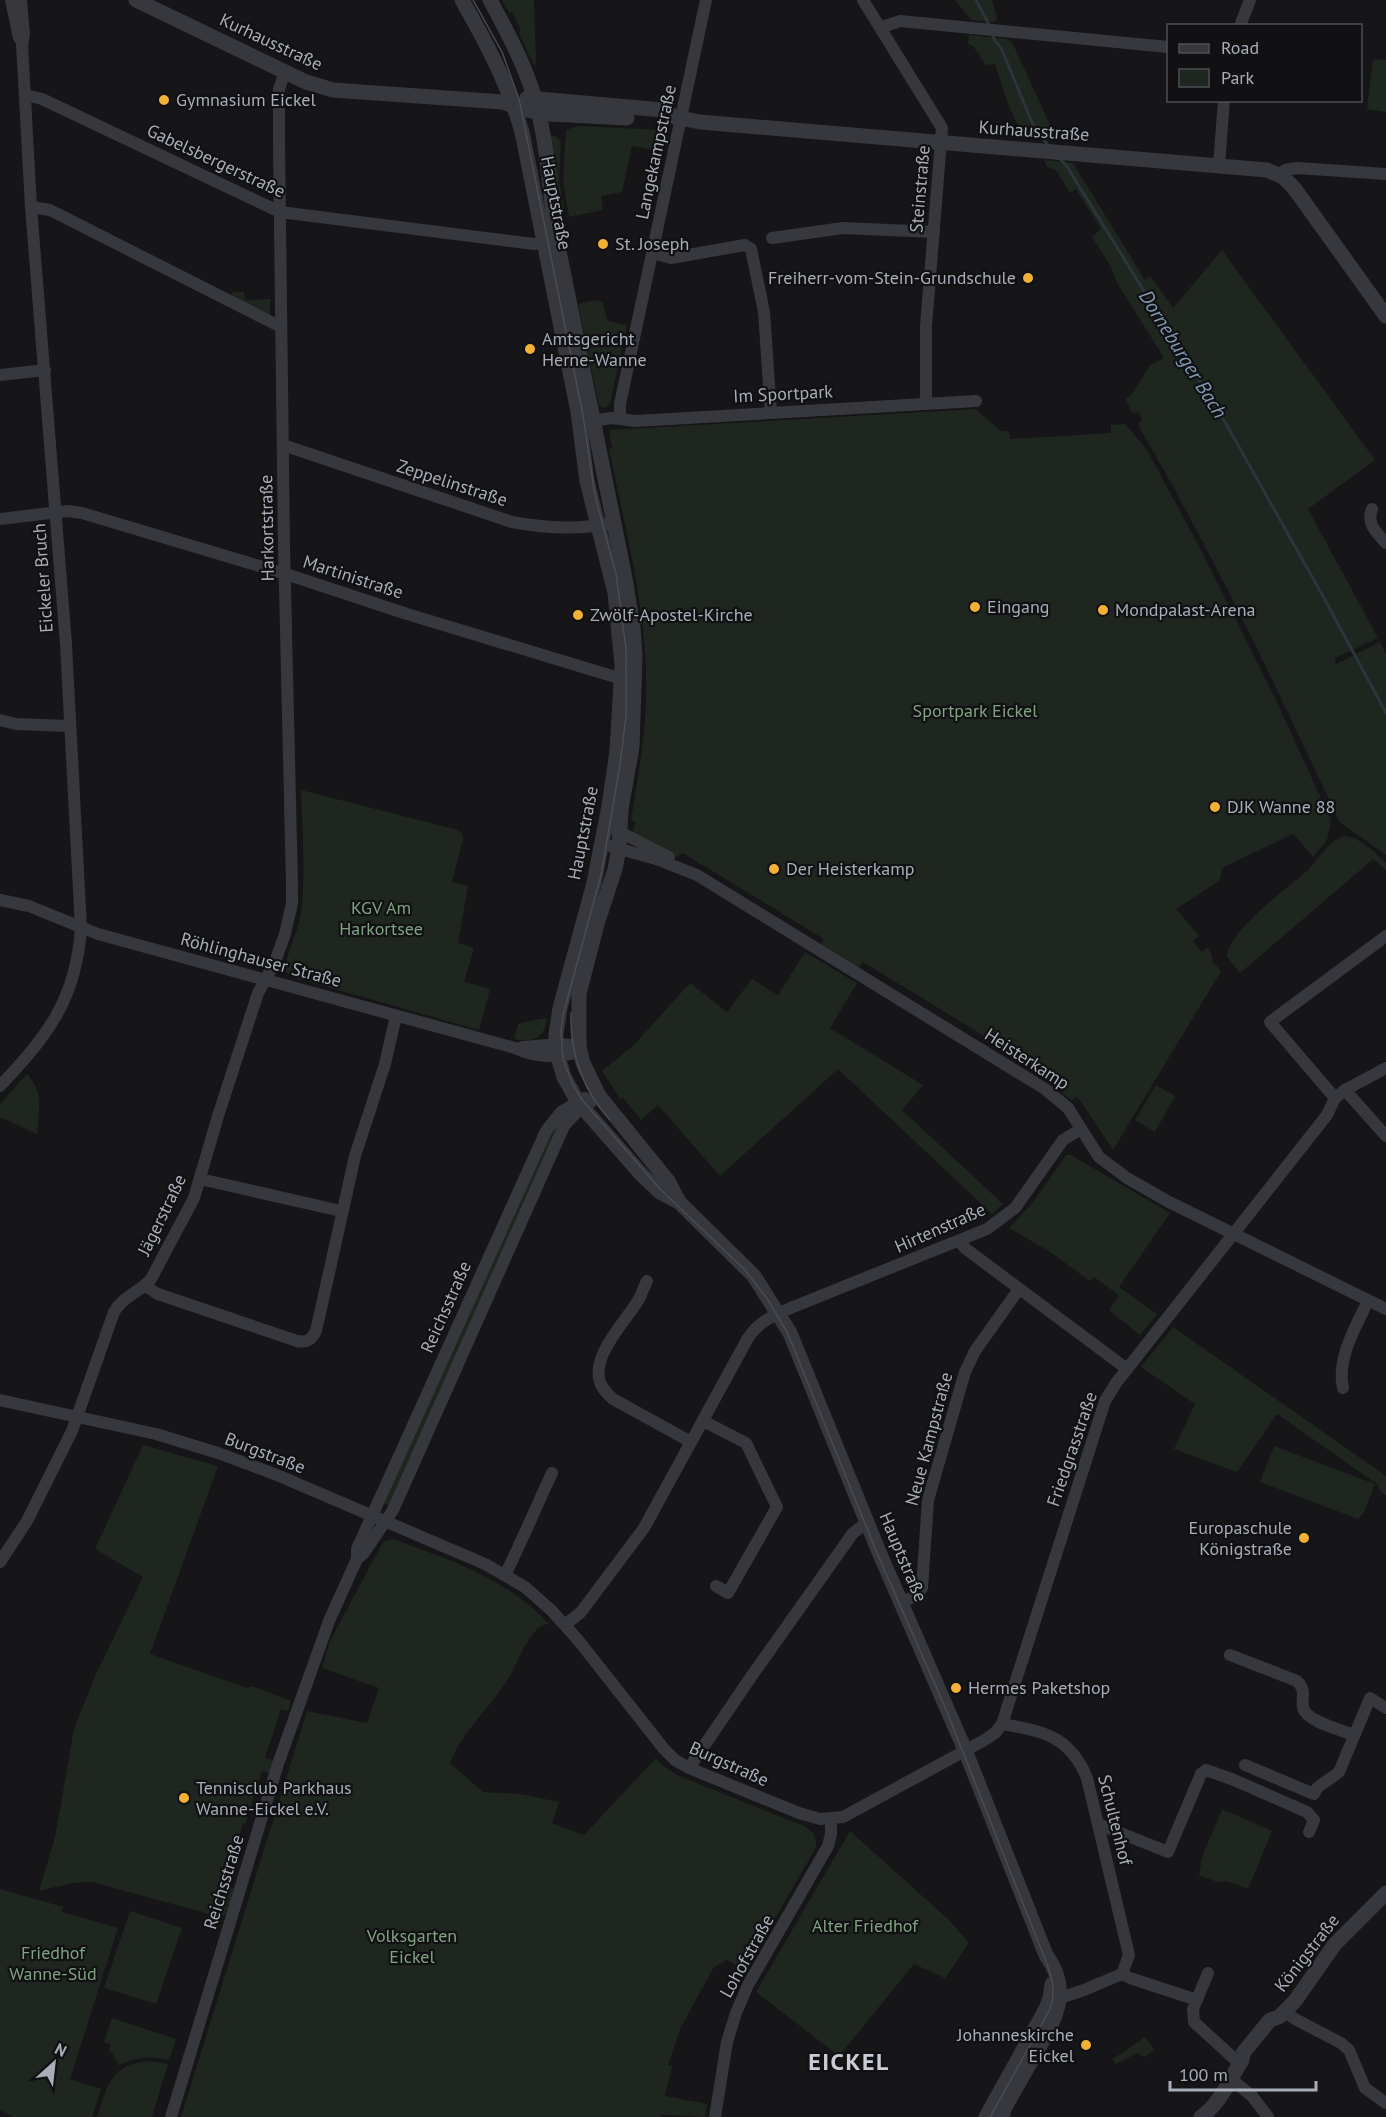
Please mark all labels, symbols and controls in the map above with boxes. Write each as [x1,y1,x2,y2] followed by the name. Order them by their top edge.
[216,8,326,75] street label: Kurhausstraße
[1167,24,1362,102] legend
[1221,36,1259,59] text: Road
[1221,66,1254,89] text: Park
[630,83,681,221] street label: Langekampstraße
[176,88,316,111] place label: Gymnasium Eickel
[157,93,171,107] marker: Gymnasium Eickel
[978,115,1090,146] street label: Kurhausstraße
[143,118,289,203] street label: Gabelsbergerstraße
[904,144,935,234] street label: Steinstraße
[536,154,577,252] street label: Hauptstraße
[615,232,689,255] place label: St. Joseph
[596,237,610,251] marker: St. Joseph
[768,266,1016,289] place label: Freiherr-vom-Stein-Grundschule
[1021,271,1035,285] marker: Freiherr-vom-Stein-Grundschule
[1133,285,1233,423] water label: Dorneburger Bach
[542,327,647,371] place label: Amtsgericht Herne-Wanne
[523,342,537,356] marker: Amtsgericht Herne-Wanne
[733,379,834,408] street label: Im Sportpark
[394,454,510,511] street label: Zeppelinstraße
[254,475,279,581] street label: Harkortstraße
[27,522,58,634] street label: Eickeler Bruch
[300,550,406,604] street label: Martinistraße
[987,595,1049,618] place label: Eingang
[1115,598,1255,621] place label: Mondpalast-Arena
[968,600,982,614] marker: Eingang
[590,603,753,626] place label: Zwölf-Apostel-Kirche
[1096,603,1110,617] marker: Mondpalast-Arena
[571,608,585,622] marker: Zwölf-Apostel-Kirche
[913,699,1038,722] park label: Sportpark Eickel
[562,784,603,882] street label: Hauptstraße
[1227,795,1335,818] place label: DJK Wanne 88
[1208,800,1222,814] marker: DJK Wanne 88
[786,857,915,880] place label: Der Heisterkamp
[767,862,781,876] marker: Der Heisterkamp
[339,896,423,940] park label: KGV Am Harkortsee
[178,927,344,992] street label: Röhlinghauser Straße
[980,1023,1074,1095] street label: Heisterkamp
[132,1170,191,1260] street label: Jägerstraße
[891,1197,989,1258] street label: Hirtenstraße
[415,1257,476,1356] street label: Reichsstraße
[900,1370,957,1508] street label: Neue Kampstraße
[1041,1388,1102,1509] street label: Friedgrasstraße
[222,1427,309,1478] street label: Burgstraße
[874,1509,933,1605] street label: Hauptstraße
[1189,1516,1292,1560] place label: Europaschule Königstraße
[1297,1531,1311,1545] marker: Europaschule Königstraße
[968,1676,1110,1699] place label: Hermes Paketshop
[949,1681,963,1695] marker: Hermes Paketshop
[686,1736,772,1791] street label: Burgstraße
[1093,1772,1138,1869] street label: Schultenhof
[196,1776,352,1820] place label: Tennisclub Parkhaus Wanne-Eickel e.V.
[177,1791,191,1805] marker: Tennisclub Parkhaus Wanne-Eickel e.V.
[198,1832,249,1932] street label: Reichsstraße
[1269,1909,1344,1996] street label: Königstraße
[714,1910,779,2001] street label: Lohofstraße
[812,1914,919,1937] park label: Alter Friedhof
[366,1924,457,1968] park label: Volksgarten Eickel
[9,1941,97,1985] park label: Friedhof Wanne-Süd
[956,2023,1075,2067] place label: Johanneskirche Eickel
[24,2033,84,2093] north arrow
[52,2038,70,2061] text: N
[1079,2038,1093,2052] marker: Johanneskirche Eickel
[808,2046,890,2077] district label: EICKEL
[1170,2054,1316,2092] scale bar
[1179,2063,1228,2086] text: 100 m

